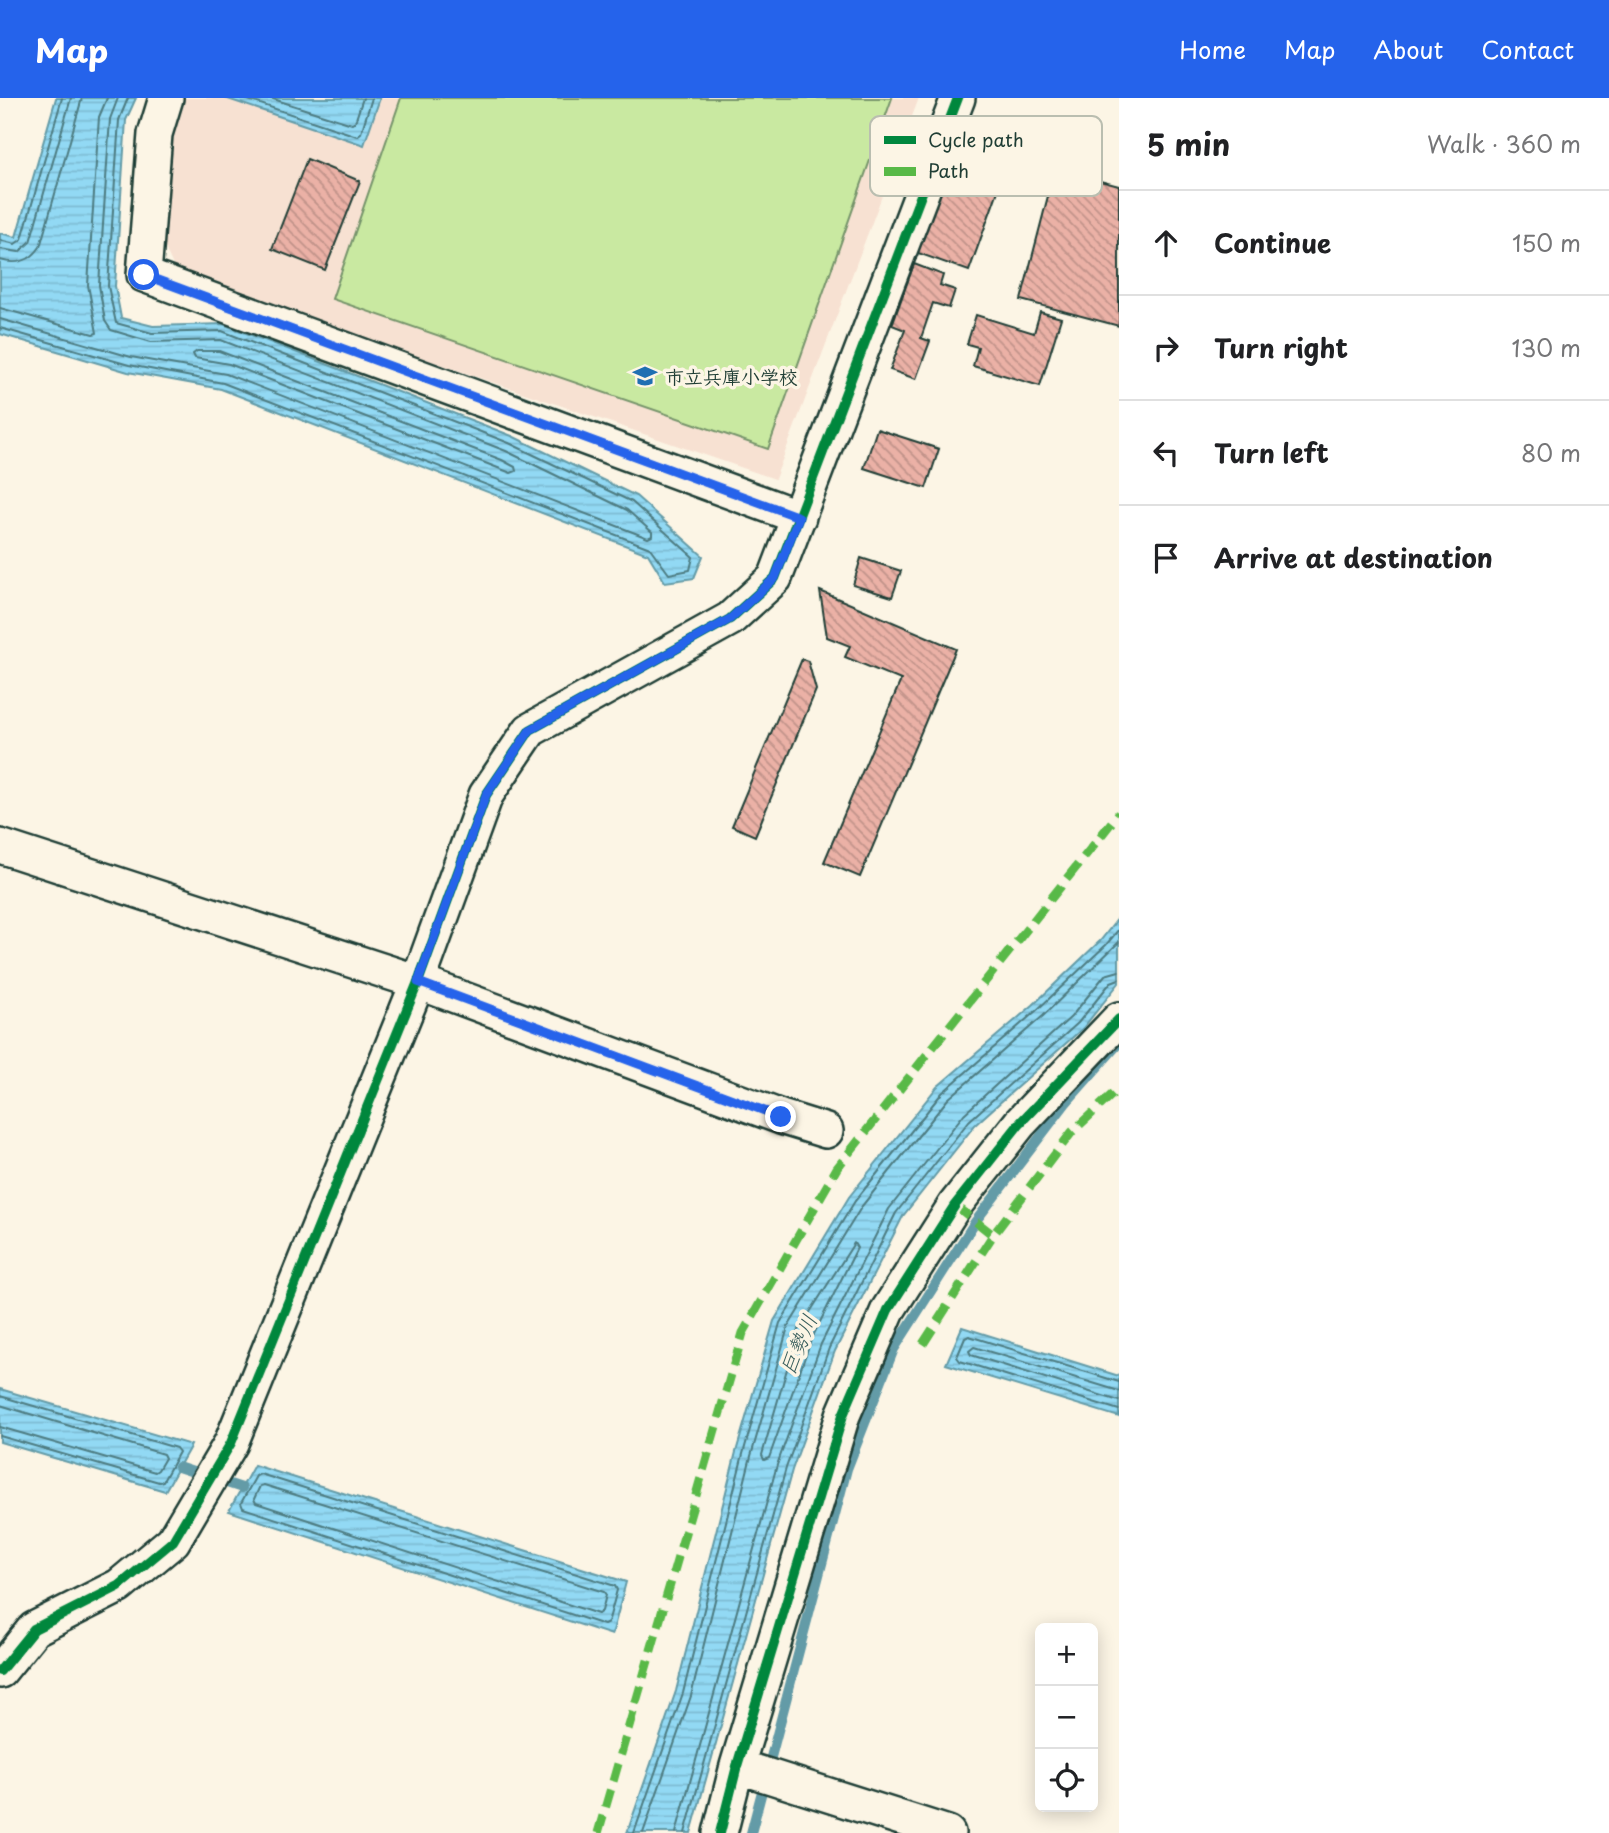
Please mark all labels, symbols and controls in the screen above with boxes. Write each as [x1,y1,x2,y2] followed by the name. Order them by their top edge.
[35,24,108,74] text: Map
[1179,31,1246,67] text: Home
[1284,31,1335,67] text: Map
[1373,31,1443,67] text: About
[1481,31,1574,67] text: Contact
[870,116,1102,196] legend
[1147,121,1230,166] text: 5 min
[928,125,1024,153] text: Cycle path
[1427,126,1581,161] text: Walk · 360 m
[928,156,969,184] text: Path
[1214,223,1331,262] text: Continue
[1147,224,1185,262] icon: ahead
[1512,225,1581,260] text: 150 m
[128,259,159,290] route start
[1214,328,1348,367] text: Turn right
[1147,329,1185,367] icon: right
[1511,330,1581,365] text: 130 m
[631,362,659,390] school or university icon: 市立兵庫小学校
[665,362,798,390] place label: 市立兵庫小学校
[1214,433,1329,472] text: Turn left
[1147,434,1185,472] icon: left
[1521,435,1581,470] text: 80 m
[1214,538,1493,577] text: Arrive at destination
[1147,539,1185,577] icon: arrive
[765,1101,796,1132] route end
[770,1309,824,1379] water label: 巨勢川
[1035,1623,1098,1812] map controls
[1035,1623,1098,1686] button: +
[1035,1686,1098,1749] button: −
[1035,1749,1098,1812] button: locate

